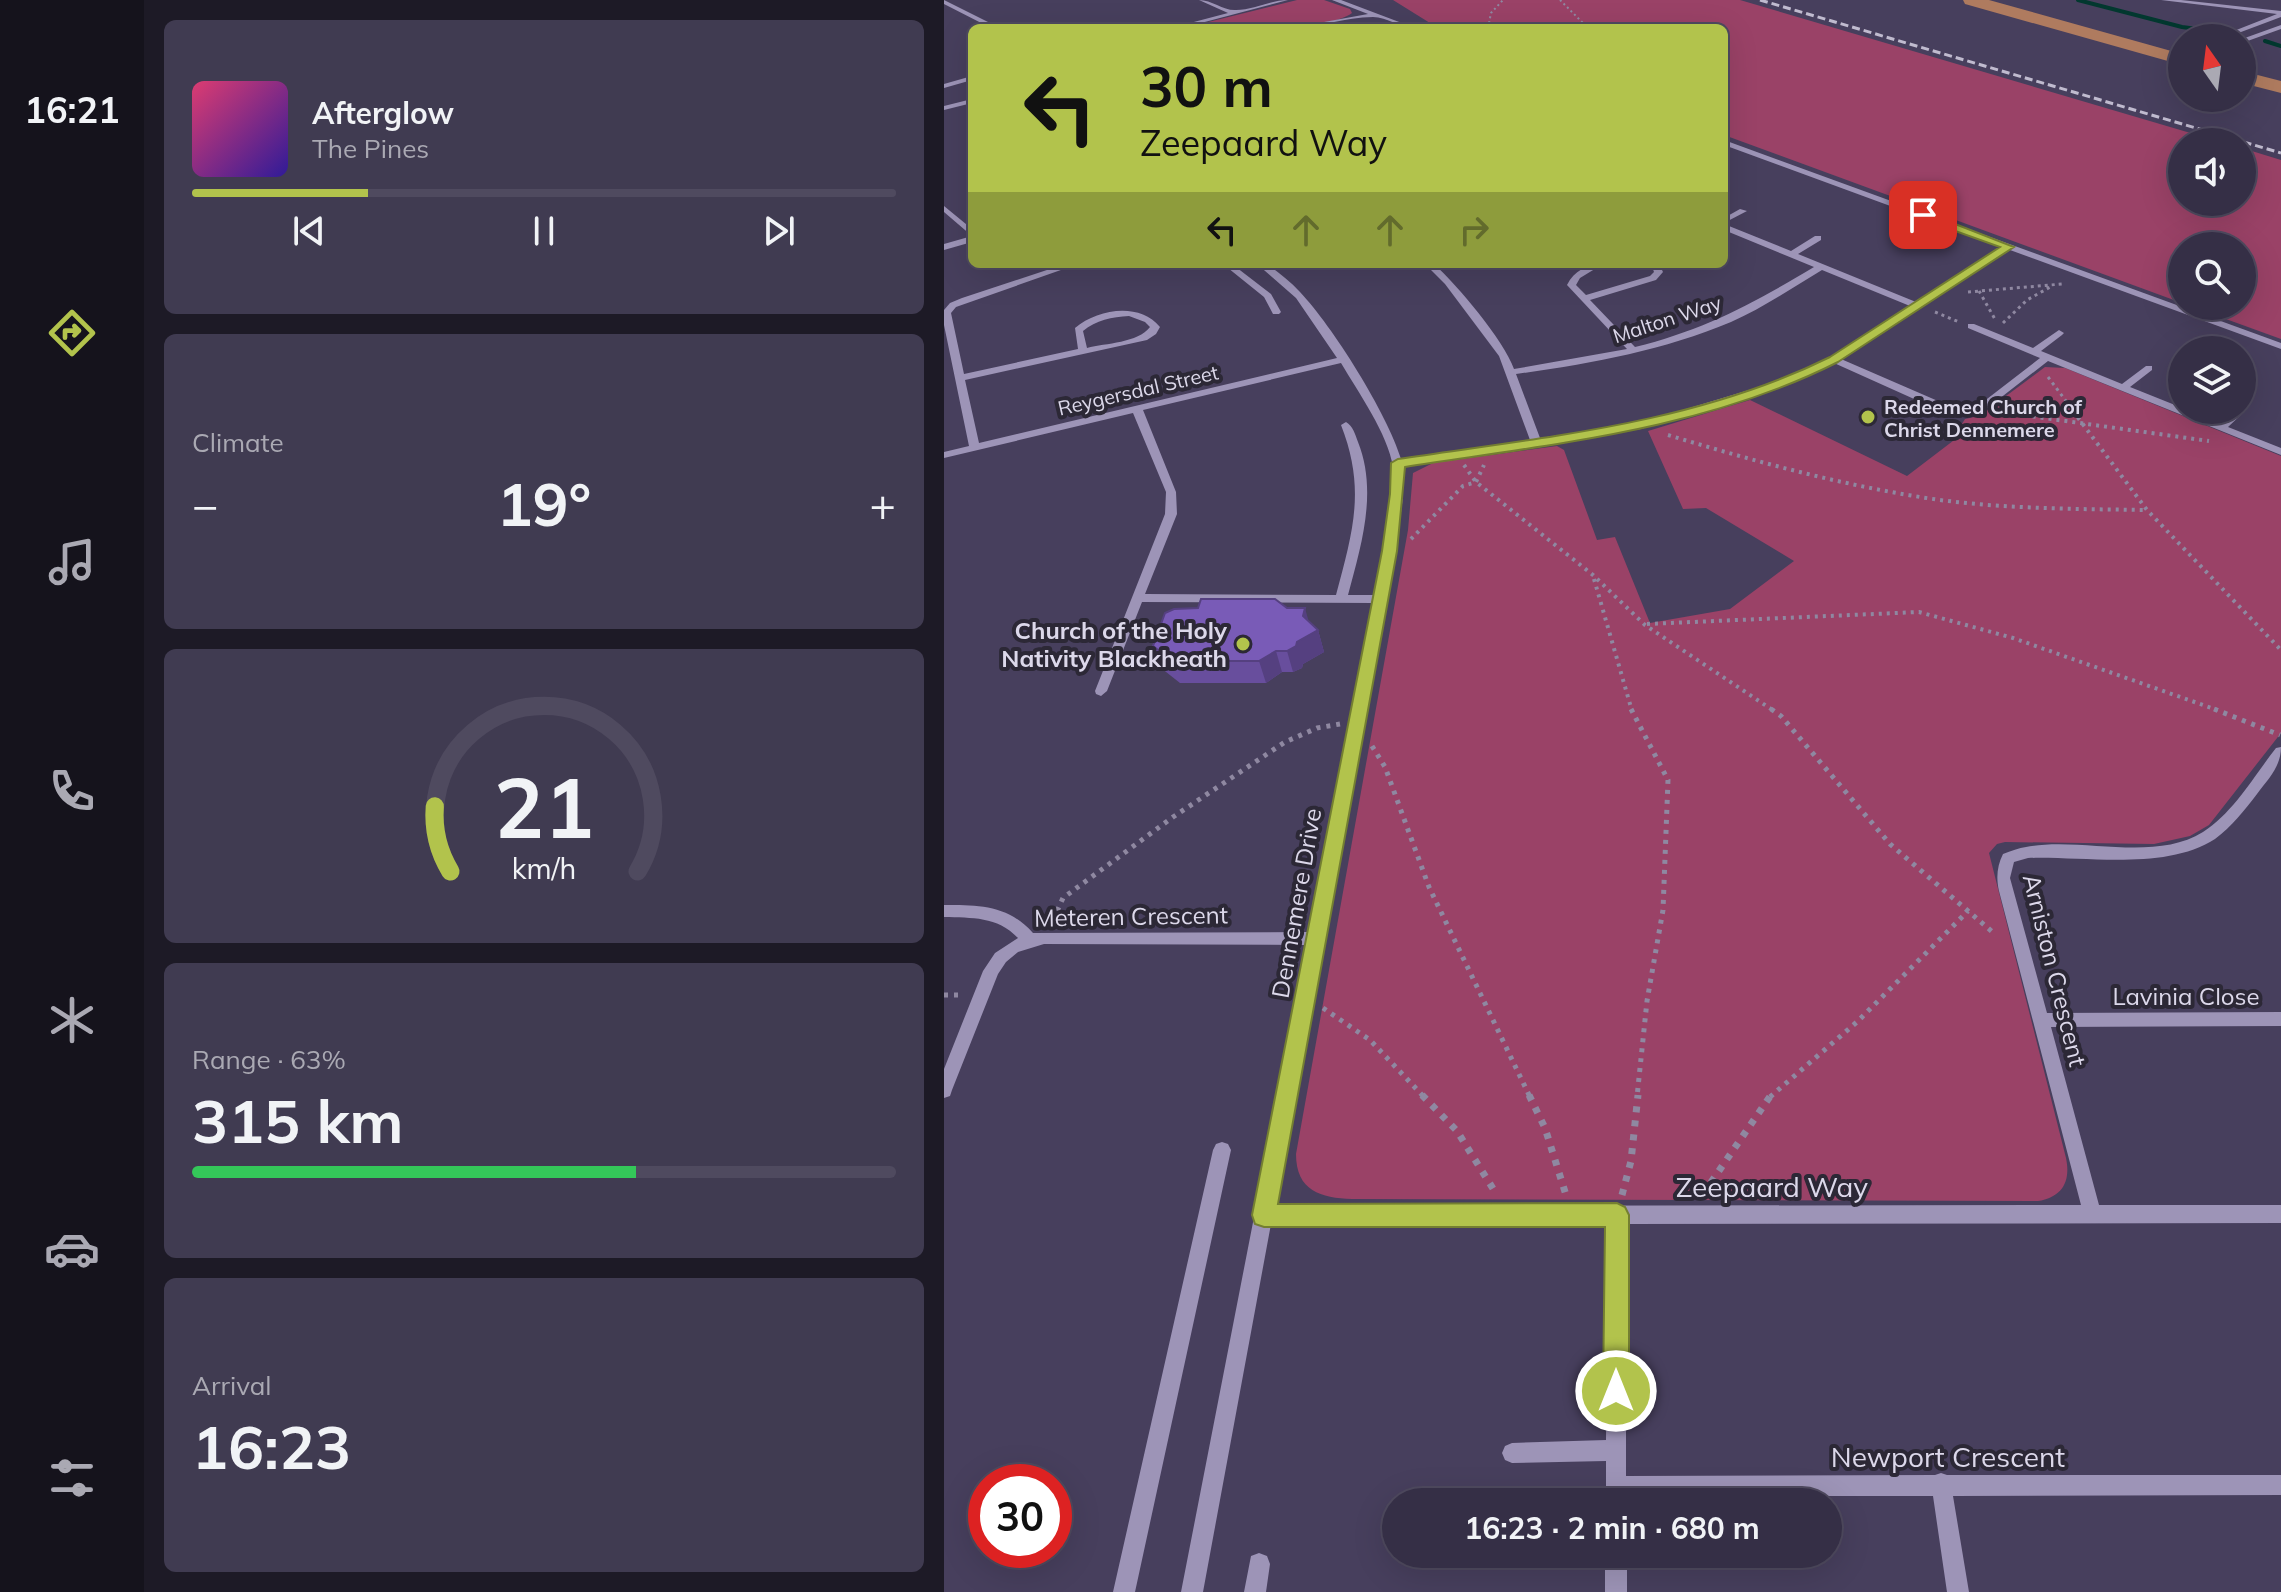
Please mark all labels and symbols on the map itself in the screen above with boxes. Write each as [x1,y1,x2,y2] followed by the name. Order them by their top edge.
[2168,24,2256,112] north arrow
[1889,181,1957,249] pin
[1609,290,1725,348] street label: Malton Way
[1055,359,1221,421] street label: Reygersdal Street
[1884,394,2083,442] place label: Redeemed Church of Christ Dennemere
[1859,408,1877,426] marker: Redeemed Church of Christ Dennemere
[1001,615,1228,673] place label: Church of the Holy Nativity Blackheath
[1234,635,1252,653] marker: Church of the Holy Nativity Blackheath
[1265,806,1327,1000] street label: Dennemere Drive
[2017,871,2093,1069] street label: Arniston Crescent
[1034,899,1228,933] street label: Meteren Crescent
[2112,981,2260,1011] street label: Lavinia Close
[1676,1169,1868,1204] street label: Zeepaard Way
[1574,1349,1658,1433] position arrow
[1831,1439,2065,1474] street label: Newport Crescent
[968,1464,1072,1568] speed limit sign: 30

